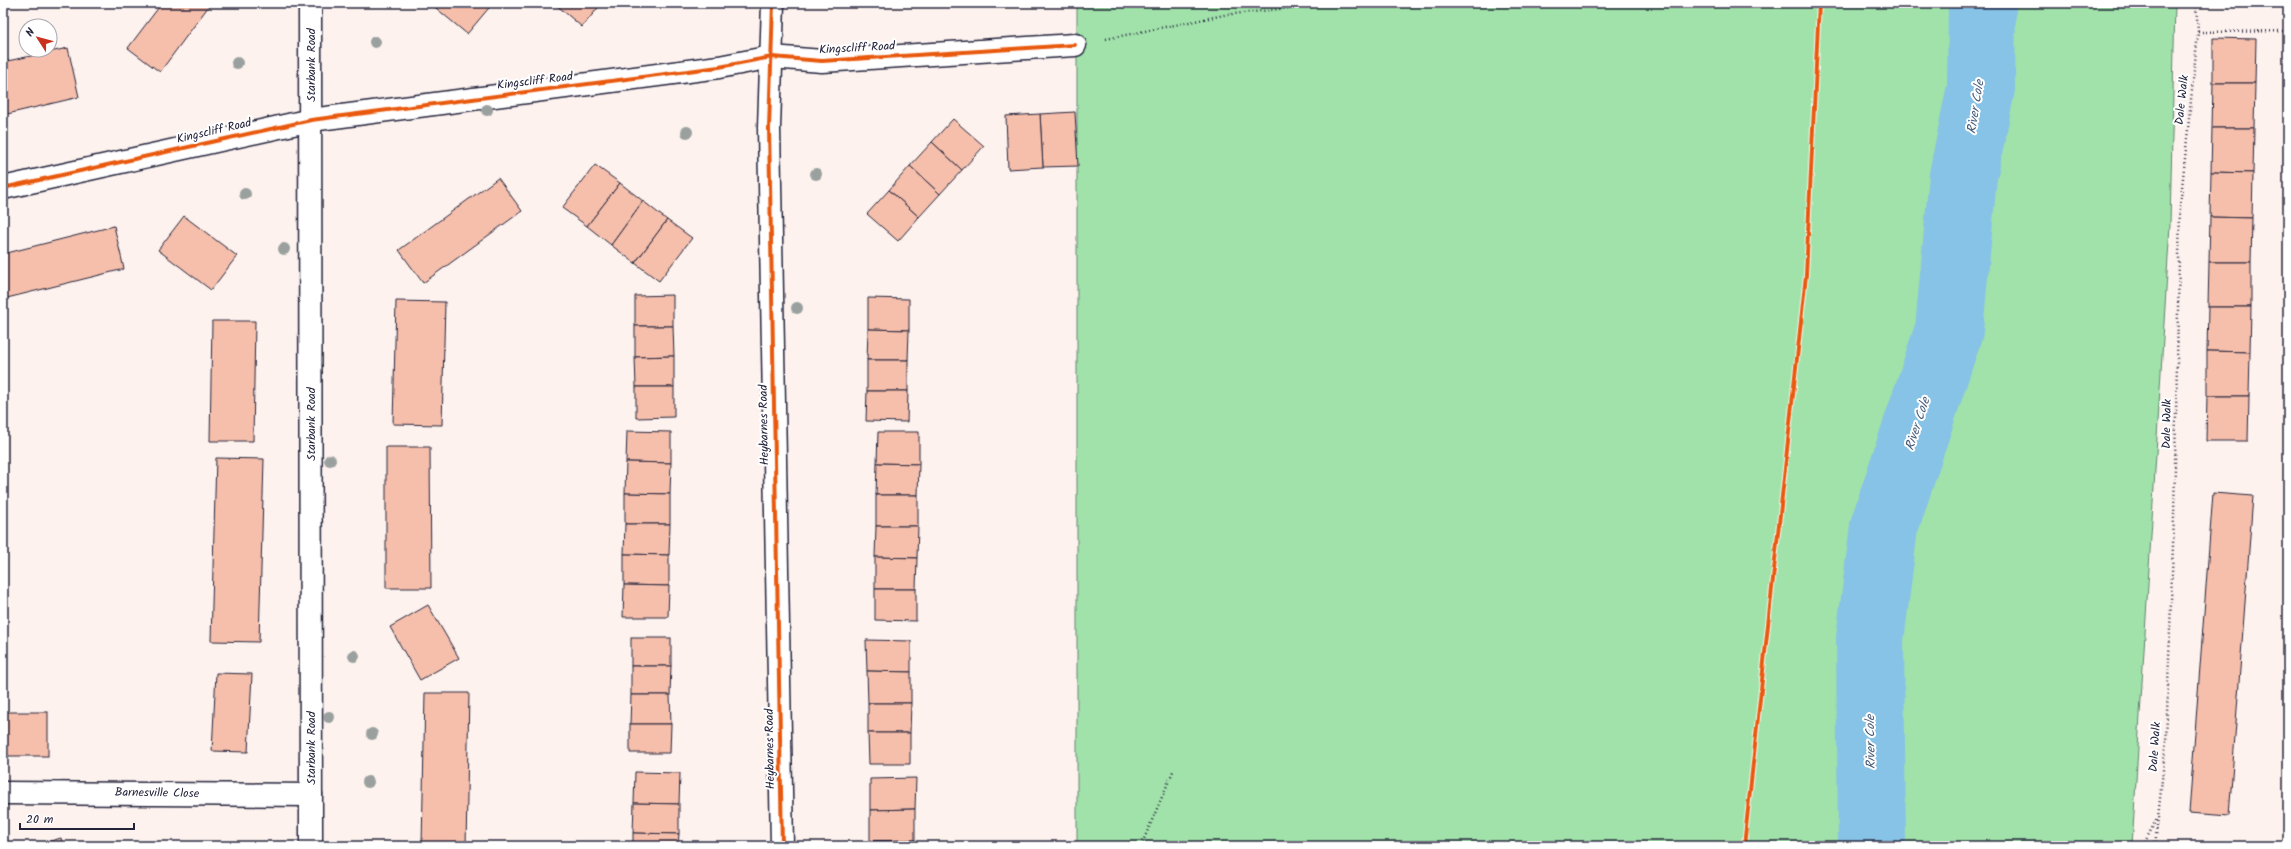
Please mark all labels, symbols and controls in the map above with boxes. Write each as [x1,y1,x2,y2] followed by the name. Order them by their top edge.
[18,18,58,58] north arrow
[21,25,40,41] text: N
[302,27,321,102] street label: Starbank Road
[818,36,897,59] street label: Kingscliff Road
[496,67,575,95] street label: Kingscliff Road
[2170,74,2194,126] street label: Dale Walk
[1961,77,1991,135] water label: River Cole
[175,113,254,149] street label: Kingscliff Road
[754,383,774,466] street label: Heybarnes Road
[302,386,321,461] street label: Starbank Road
[1900,394,1937,453] water label: River Cole
[2157,398,2177,449] street label: Dale Walk
[760,707,780,790] street label: Heybarnes Road
[302,710,321,785] street label: Starbank Road
[1860,714,1882,769] water label: River Cole
[2144,721,2166,773] street label: Dale Walk
[115,783,200,803] street label: Barnesville Close
[20,805,134,831] scale bar
[26,810,54,829] text: 20 m

